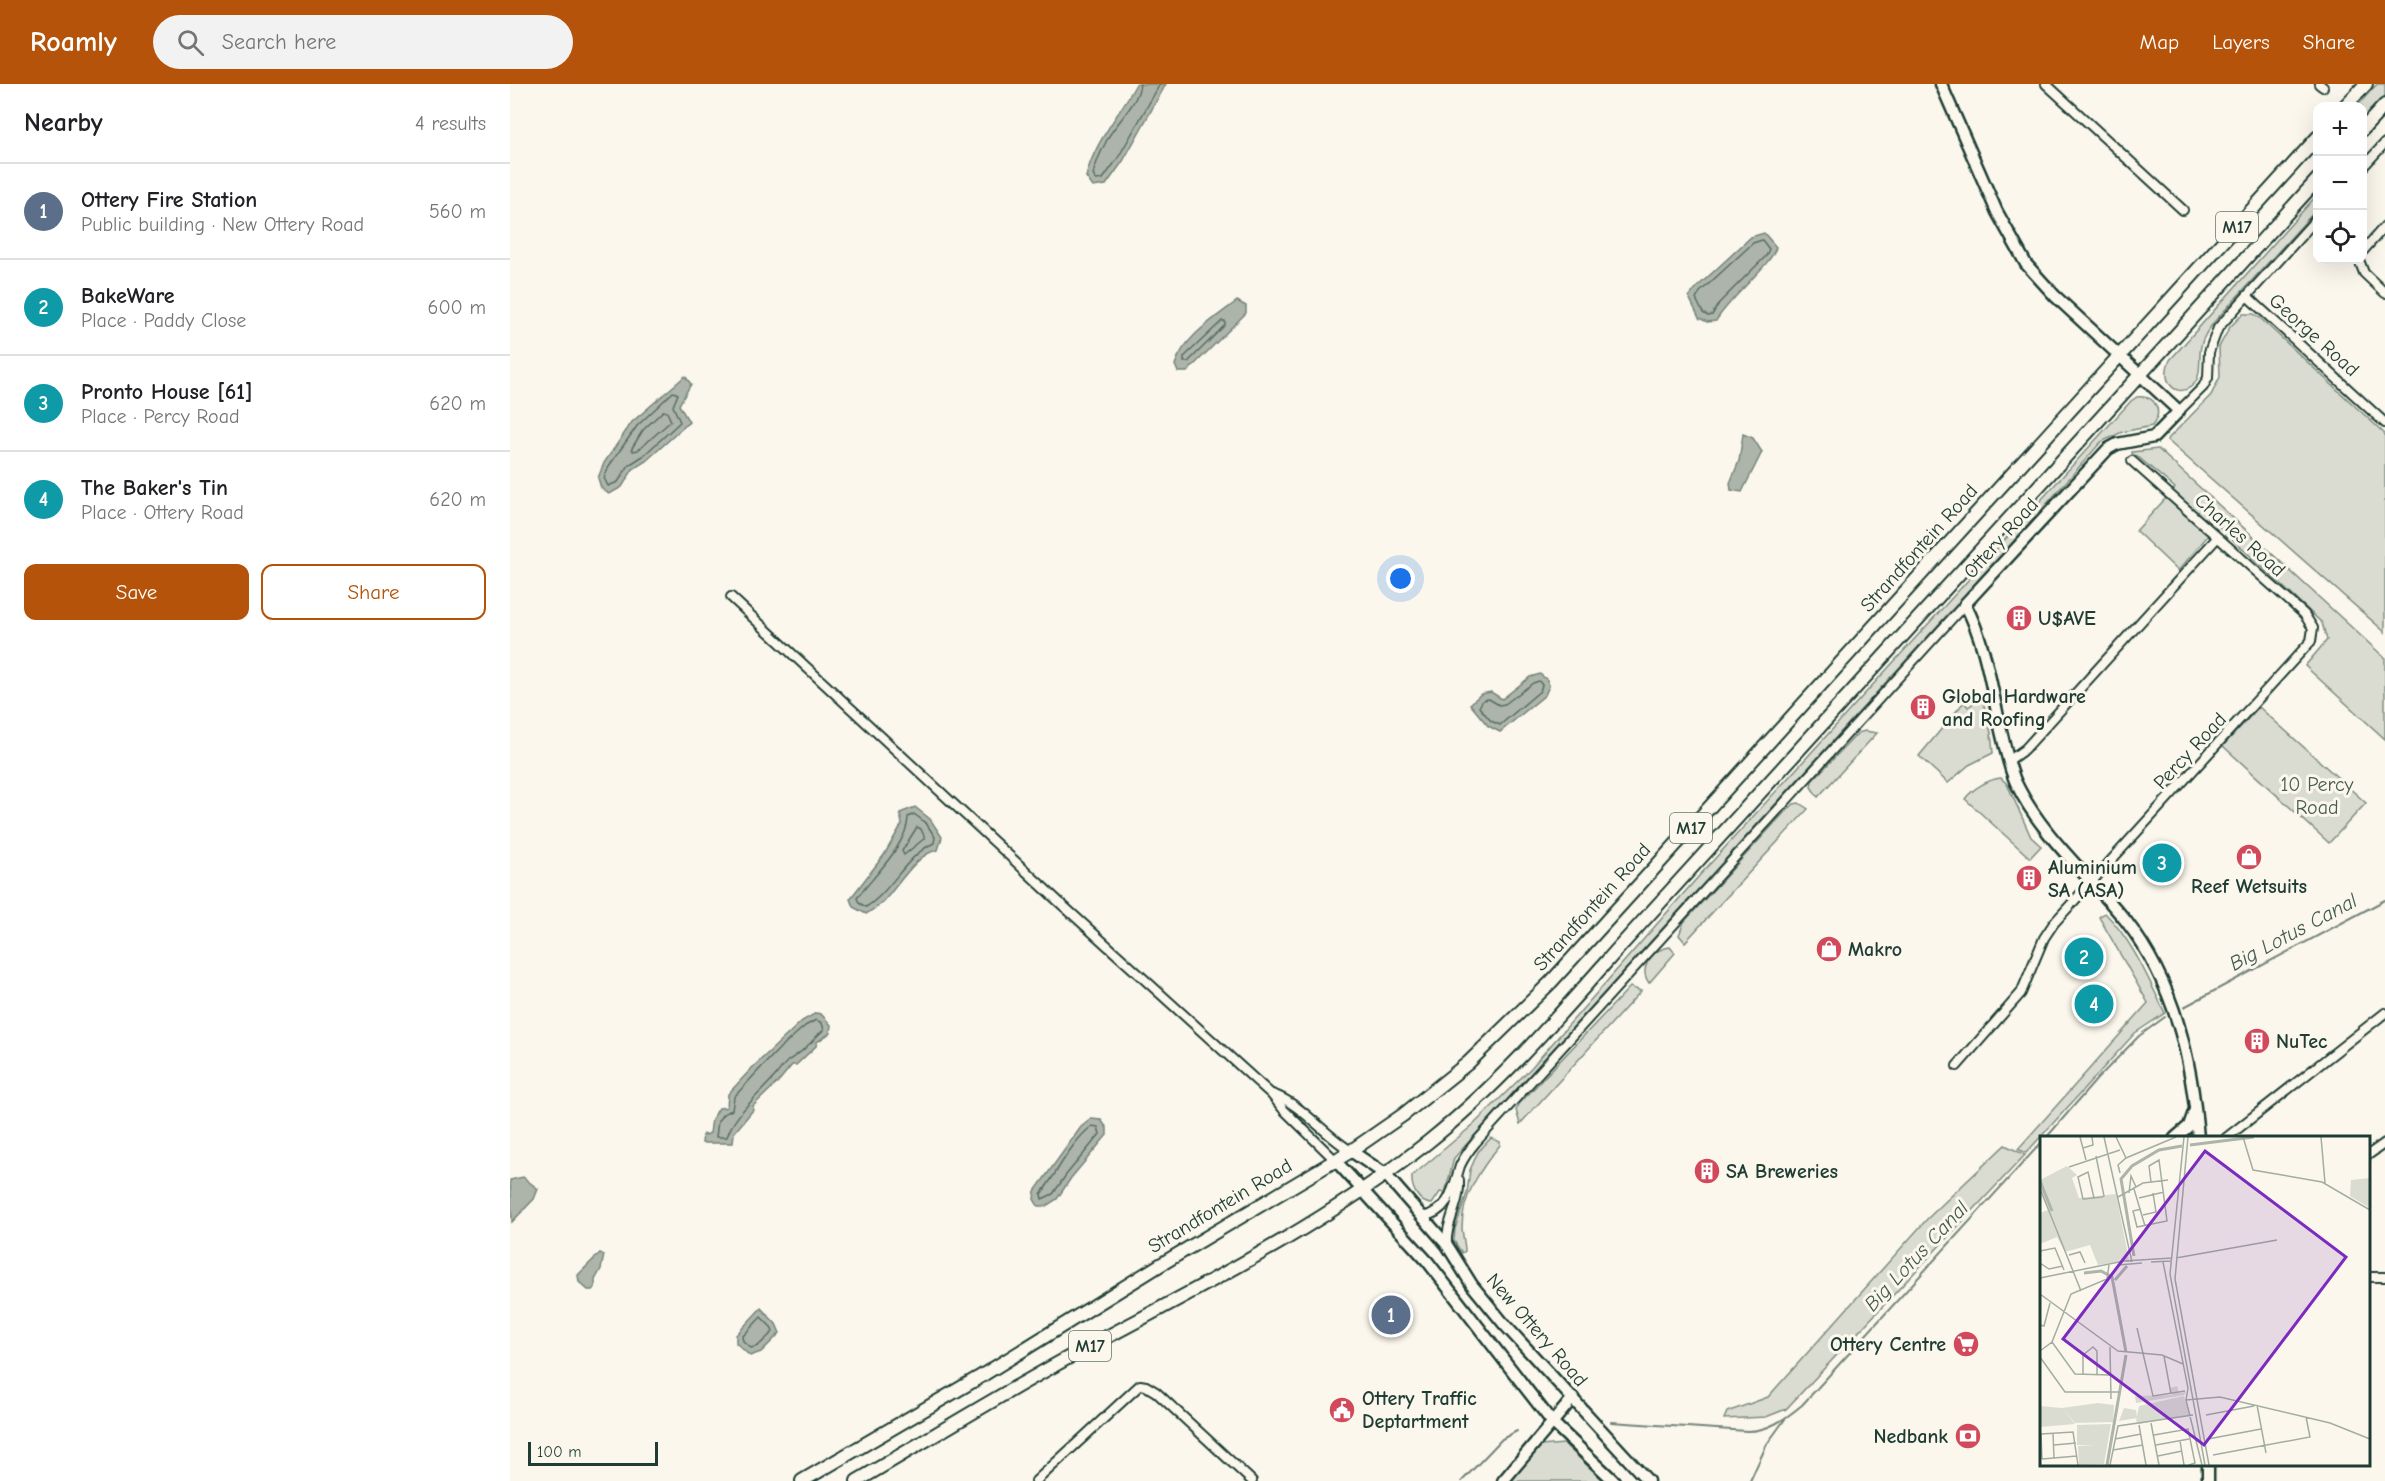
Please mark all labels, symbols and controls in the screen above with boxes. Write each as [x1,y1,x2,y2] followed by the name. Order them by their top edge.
[153,15,573,69] search box
[30,26,117,58] text: Roamly
[174,26,207,59] icon: search
[222,29,336,55] text: Search here
[2140,30,2179,54] text: Map
[2212,30,2270,54] text: Layers
[2303,30,2355,54] text: Share
[2313,102,2367,264] map controls
[2313,102,2367,156] button: +
[24,108,103,138] text: Nearby
[415,112,486,135] text: 4 results
[2313,156,2367,210] button: −
[81,187,257,213] text: Ottery Fire Station
[40,200,47,223] text: 1
[429,200,486,223] text: 560 m
[2313,210,2367,264] button: locate
[2216,212,2258,242] road number: M17
[81,213,364,236] text: Public building · New Ottery Road
[81,283,175,309] text: BakeWare
[2264,289,2364,381] street label: George Road
[39,296,48,319] text: 2
[428,296,486,319] text: 600 m
[81,309,246,332] text: Place · Paddy Close
[81,379,252,405] text: Pronto House [61]
[39,392,48,415] text: 3
[429,392,486,415] text: 620 m
[81,405,240,428] text: Place · Percy Road
[81,475,228,501] text: The Baker's Tin
[1856,479,1982,617] street label: Strandfontein Road
[39,488,48,511] text: 4
[429,488,486,511] text: 620 m
[2190,488,2290,582] street label: Charles Road
[1959,493,2043,583] street label: Ottery Road
[81,501,244,524] text: Place · Ottery Road
[24,564,249,620] button: Save
[261,564,486,620] button: Share
[1386,564,1415,593] your location
[2004,603,2034,633] building icon: U$AVE
[2038,607,2096,630] place label: U$AVE
[1942,685,2086,731] place label: Global Hardware and Roofing
[1908,692,1938,722] building icon: Global Hardware and Roofing
[2149,708,2231,794] street label: Percy Road
[2280,773,2354,819] park label: 10 Percy Road
[1670,813,1712,843] road number: M17
[1529,838,1655,976] street label: Strandfontein Road
[2142,840,2182,886] pin: 3
[2234,842,2264,872] shop icon: Reef Wetsuits
[2048,856,2137,902] place label: Aluminium SA (ASA)
[2014,863,2044,893] building icon: Aluminium SA (ASA)
[2191,875,2307,898] place label: Reef Wetsuits
[2225,888,2361,976] water label: Big Lotus Canal
[1814,934,1844,964] shop icon: Makro
[2064,934,2104,980] pin: 2
[1848,938,1902,961] place label: Makro
[2074,982,2114,1026] pin: 4
[2242,1026,2272,1056] building icon: NuTec
[2276,1030,2328,1053] place label: NuTec
[2040,1136,2370,1466] inset map
[1144,1154,1296,1258] street label: Strandfontein Road
[1692,1156,1722,1186] building icon: SA Breweries
[1726,1160,1838,1183] place label: SA Breweries
[1859,1196,1973,1316] water label: Big Lotus Canal
[1482,1269,1592,1391] street label: New Ottery Road
[1372,1292,1410,1338] pin: 1
[1951,1329,1981,1359] supermarket icon: Ottery Centre
[1069,1331,1111,1361] road number: M17
[1830,1333,1946,1356] place label: Ottery Centre
[1362,1387,1477,1433] place label: Ottery Traffic Deptartment
[1327,1395,1357,1425] public building icon: Ottery Traffic Deptartment
[1953,1421,1983,1451] bank icon: Nedbank
[1873,1425,1948,1448] place label: Nedbank
[528,1439,658,1466] scale bar
[537,1443,581,1461] text: 100 m

